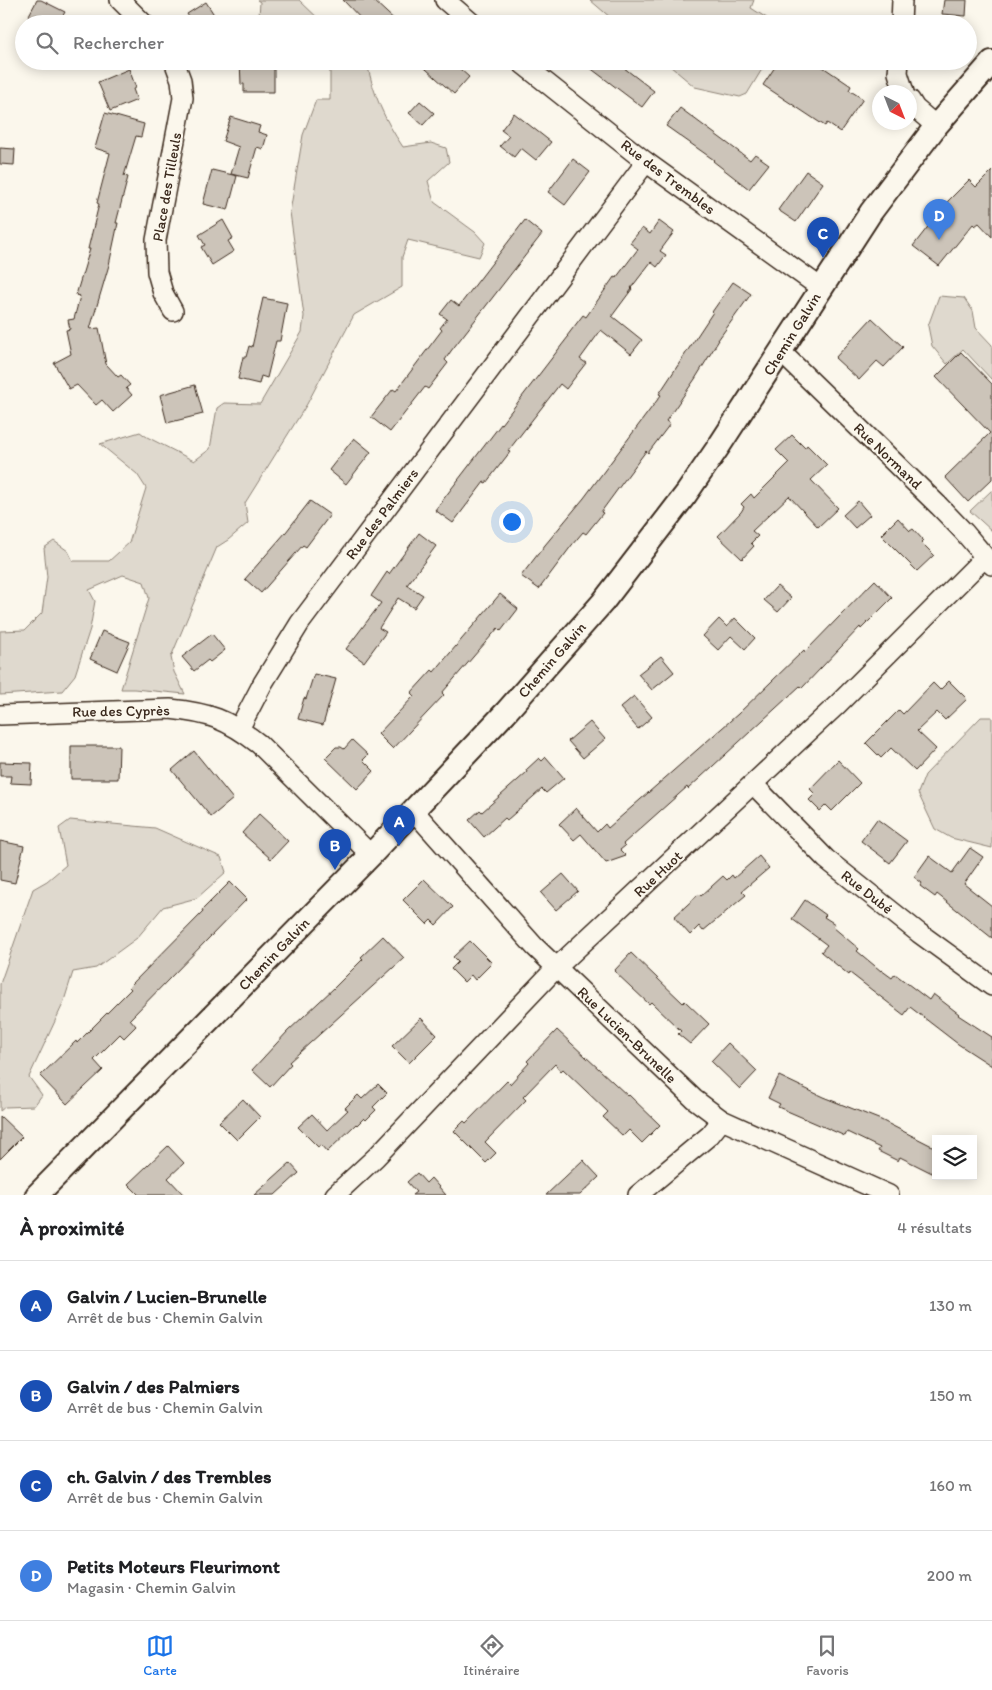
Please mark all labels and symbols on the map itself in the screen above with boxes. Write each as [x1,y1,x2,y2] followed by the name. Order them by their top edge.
[872,85,917,130] north arrow
[149,131,186,243] street label: Place des Tilleuls
[617,136,719,219] street label: Rue des Trembles
[923,199,955,240] pin: D
[807,217,839,258] pin: C
[759,289,825,379] street label: Chemin Galvin
[850,419,927,494] street label: Rue Normand
[342,465,422,563] street label: Rue des Palmiers
[499,509,525,535] your location
[514,618,590,702] street label: Chemin Galvin
[72,701,170,721] street label: Rue des Cyprès
[383,805,415,846] pin: A
[319,829,351,870] pin: B
[630,847,686,901] street label: Rue Huot
[838,866,896,918] street label: Rue Dubé
[235,913,314,994] street label: Chemin Galvin
[574,983,680,1087] street label: Rue Lucien-Brunelle

